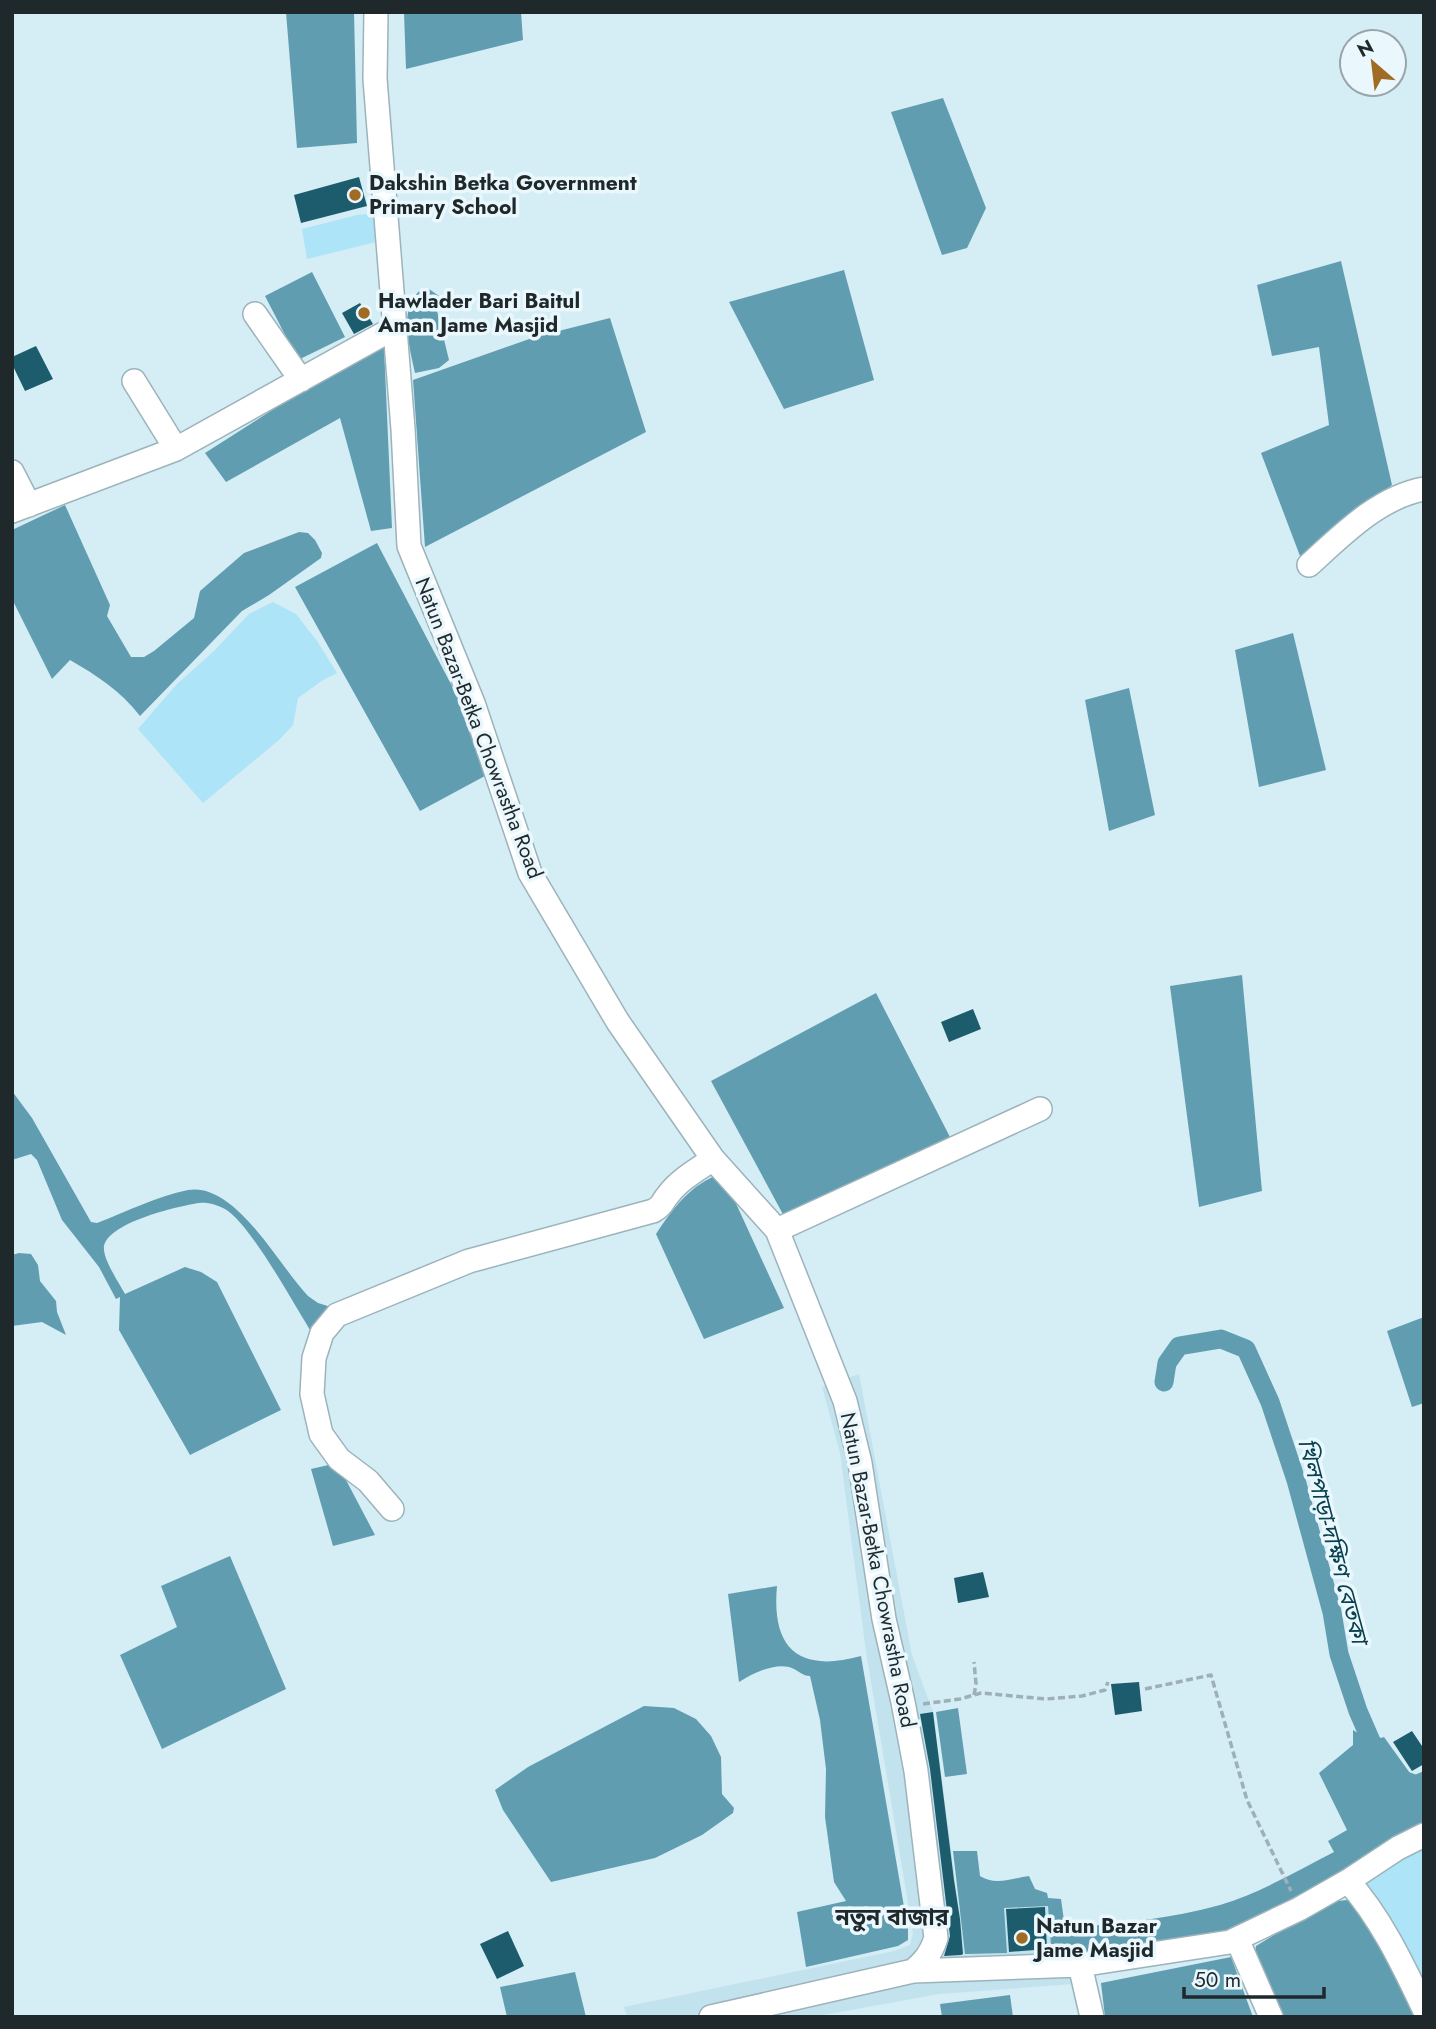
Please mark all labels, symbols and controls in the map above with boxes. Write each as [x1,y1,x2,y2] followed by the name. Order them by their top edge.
[1338,28,1408,98] north arrow
[1352,33,1378,64] text: N
[369,168,637,222] place label: Dakshin Betka Government Primary School
[347,187,363,203] marker: Dakshin Betka Government Primary School
[377,286,580,340] place label: Hawlader Bari Baitul Aman Jame Masjid
[356,305,372,321] marker: Hawlader Bari Baitul Aman Jame Masjid
[408,573,550,883] street label: Natun Bazar-Betka Chowrastha Road
[833,1410,923,1730] street label: Natun Bazar-Betka Chowrastha Road
[1289,1435,1378,1651] water label: খিলপাড়া-দক্ষিণ বেতকা
[834,1900,950,1934] district label: নতুন বাজার
[1032,1911,1158,1965] place label: Natun Bazar Jame Masjid
[1014,1930,1030,1946] marker: Natun Bazar Jame Masjid
[1184,1955,1324,1999] scale bar
[1194,1965,1241,1995] text: 50 m

